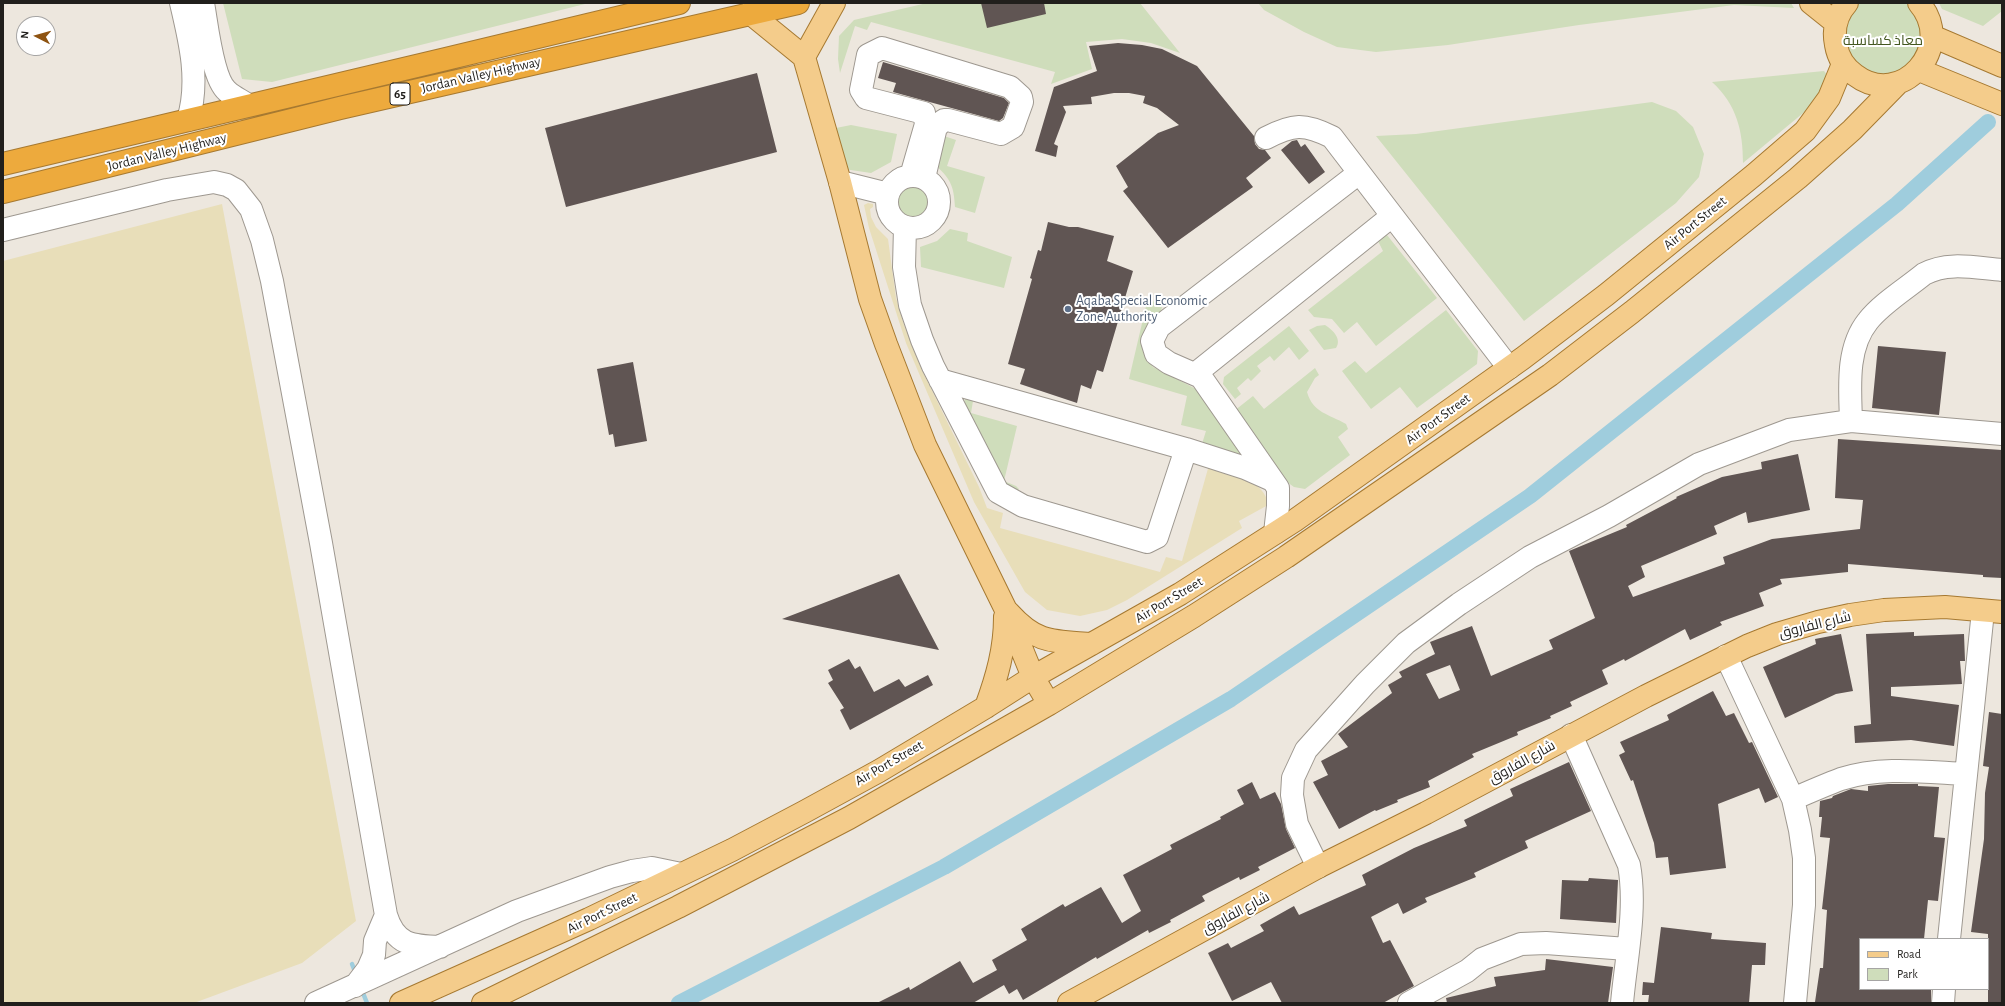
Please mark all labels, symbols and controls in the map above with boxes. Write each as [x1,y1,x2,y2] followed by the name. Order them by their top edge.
[16,16,56,56] north arrow
[19,30,30,39] text: N
[1843,33,1923,49] park label: معاذ كساسبة
[420,53,542,97] street label: Jordan Valley Highway
[390,83,410,105] road number: 65
[106,129,228,175] street label: Jordan Valley Highway
[1660,193,1730,253] street label: Air Port Street
[1076,293,1207,326] place label: Aqaba Special Economic Zone Authority
[1063,304,1073,314] marker: Aqaba Special Economic Zone Authority
[1402,390,1474,448] street label: Air Port Street
[1132,573,1206,627] street label: Air Port Street
[1777,608,1853,642] street label: شارع الفاروق
[852,737,926,789] street label: Air Port Street
[1486,737,1558,787] street label: شارع الفاروق
[1200,888,1272,938] street label: شارع الفاروق
[564,889,640,937] street label: Air Port Street
[1859,938,1989,990] legend
[1897,948,1921,960] text: Road
[1897,968,1918,980] text: Park

